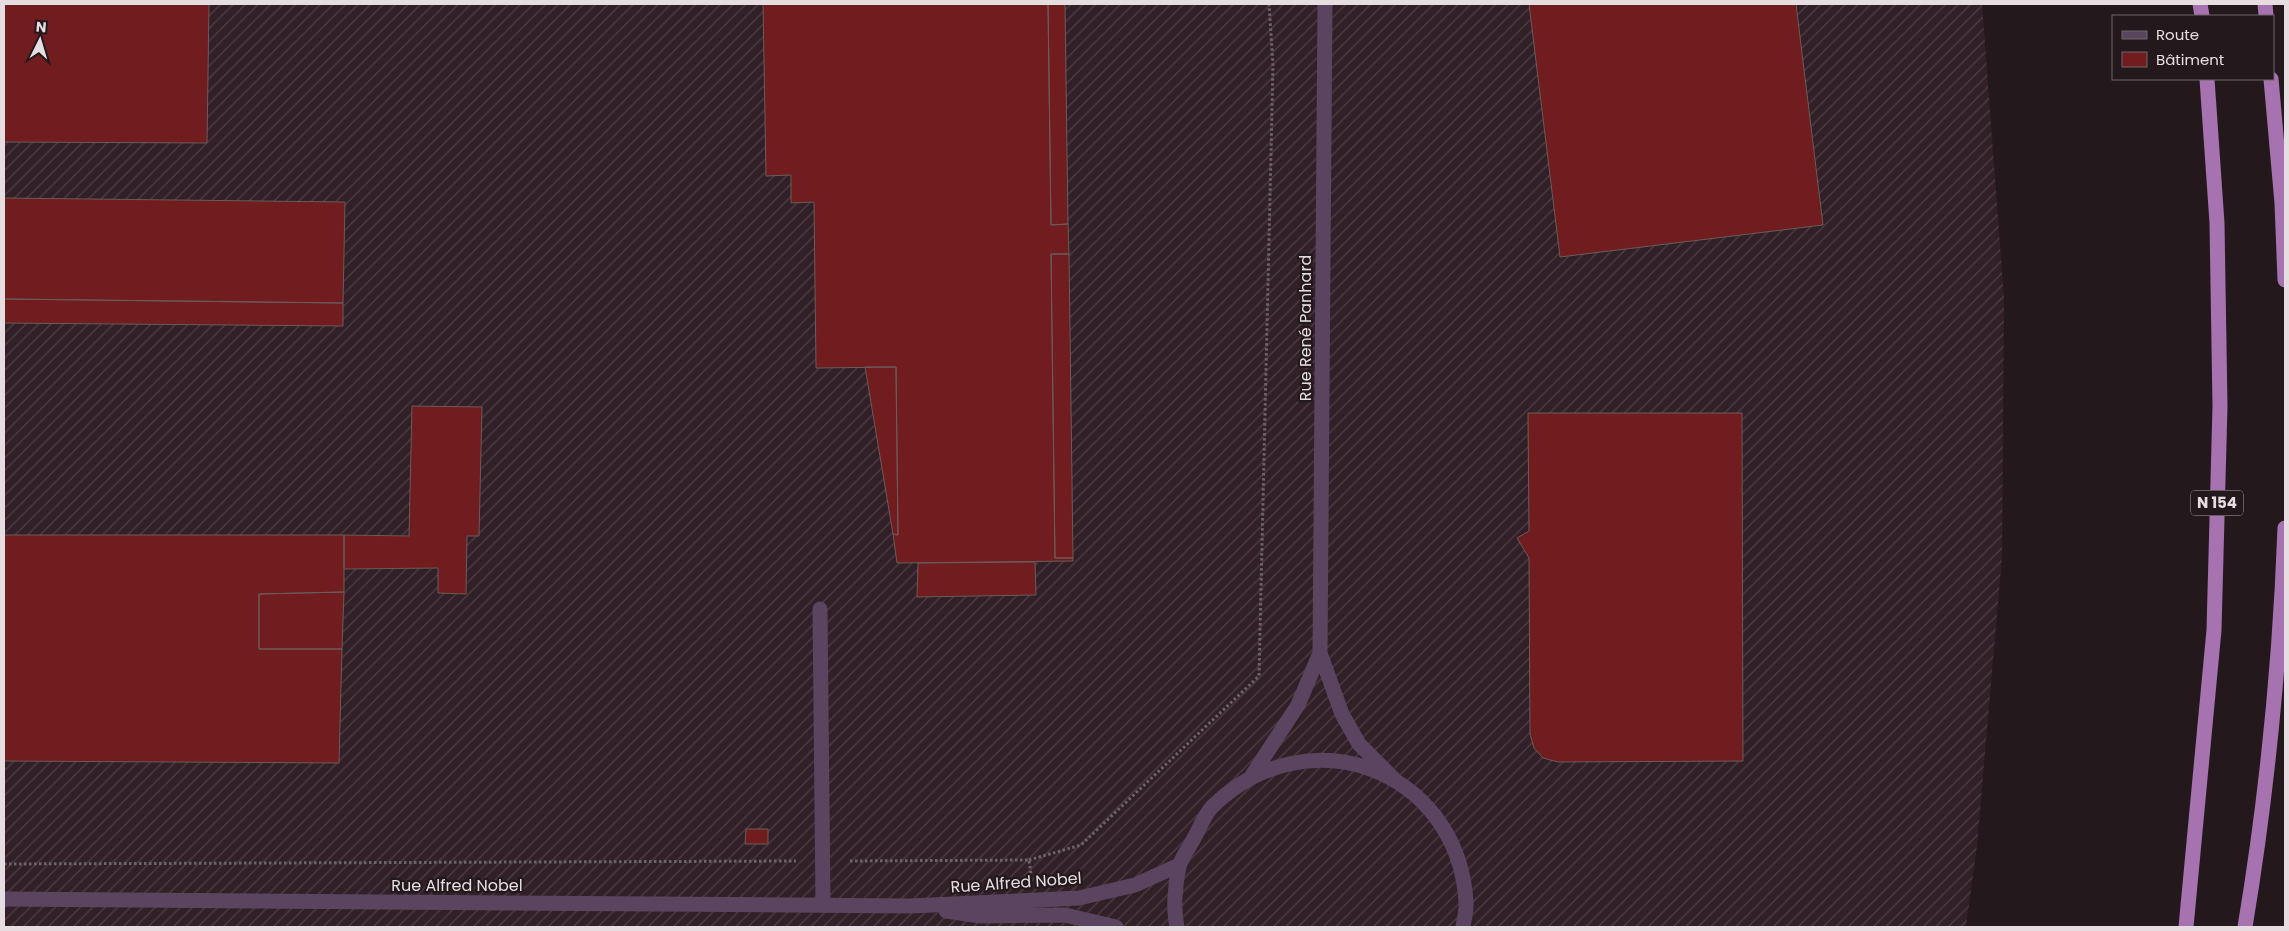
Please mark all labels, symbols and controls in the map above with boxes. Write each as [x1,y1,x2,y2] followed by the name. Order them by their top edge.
[15,15,65,65] north arrow
[2112,15,2274,80] legend
[35,17,47,37] text: N
[2156,24,2199,45] text: Route
[2156,49,2224,70] text: Bâtiment
[1294,255,1317,401] street label: Rue René Panhard
[2191,490,2243,516] road number: N 154
[950,866,1082,899] street label: Rue Alfred Nobel
[391,874,523,897] street label: Rue Alfred Nobel

